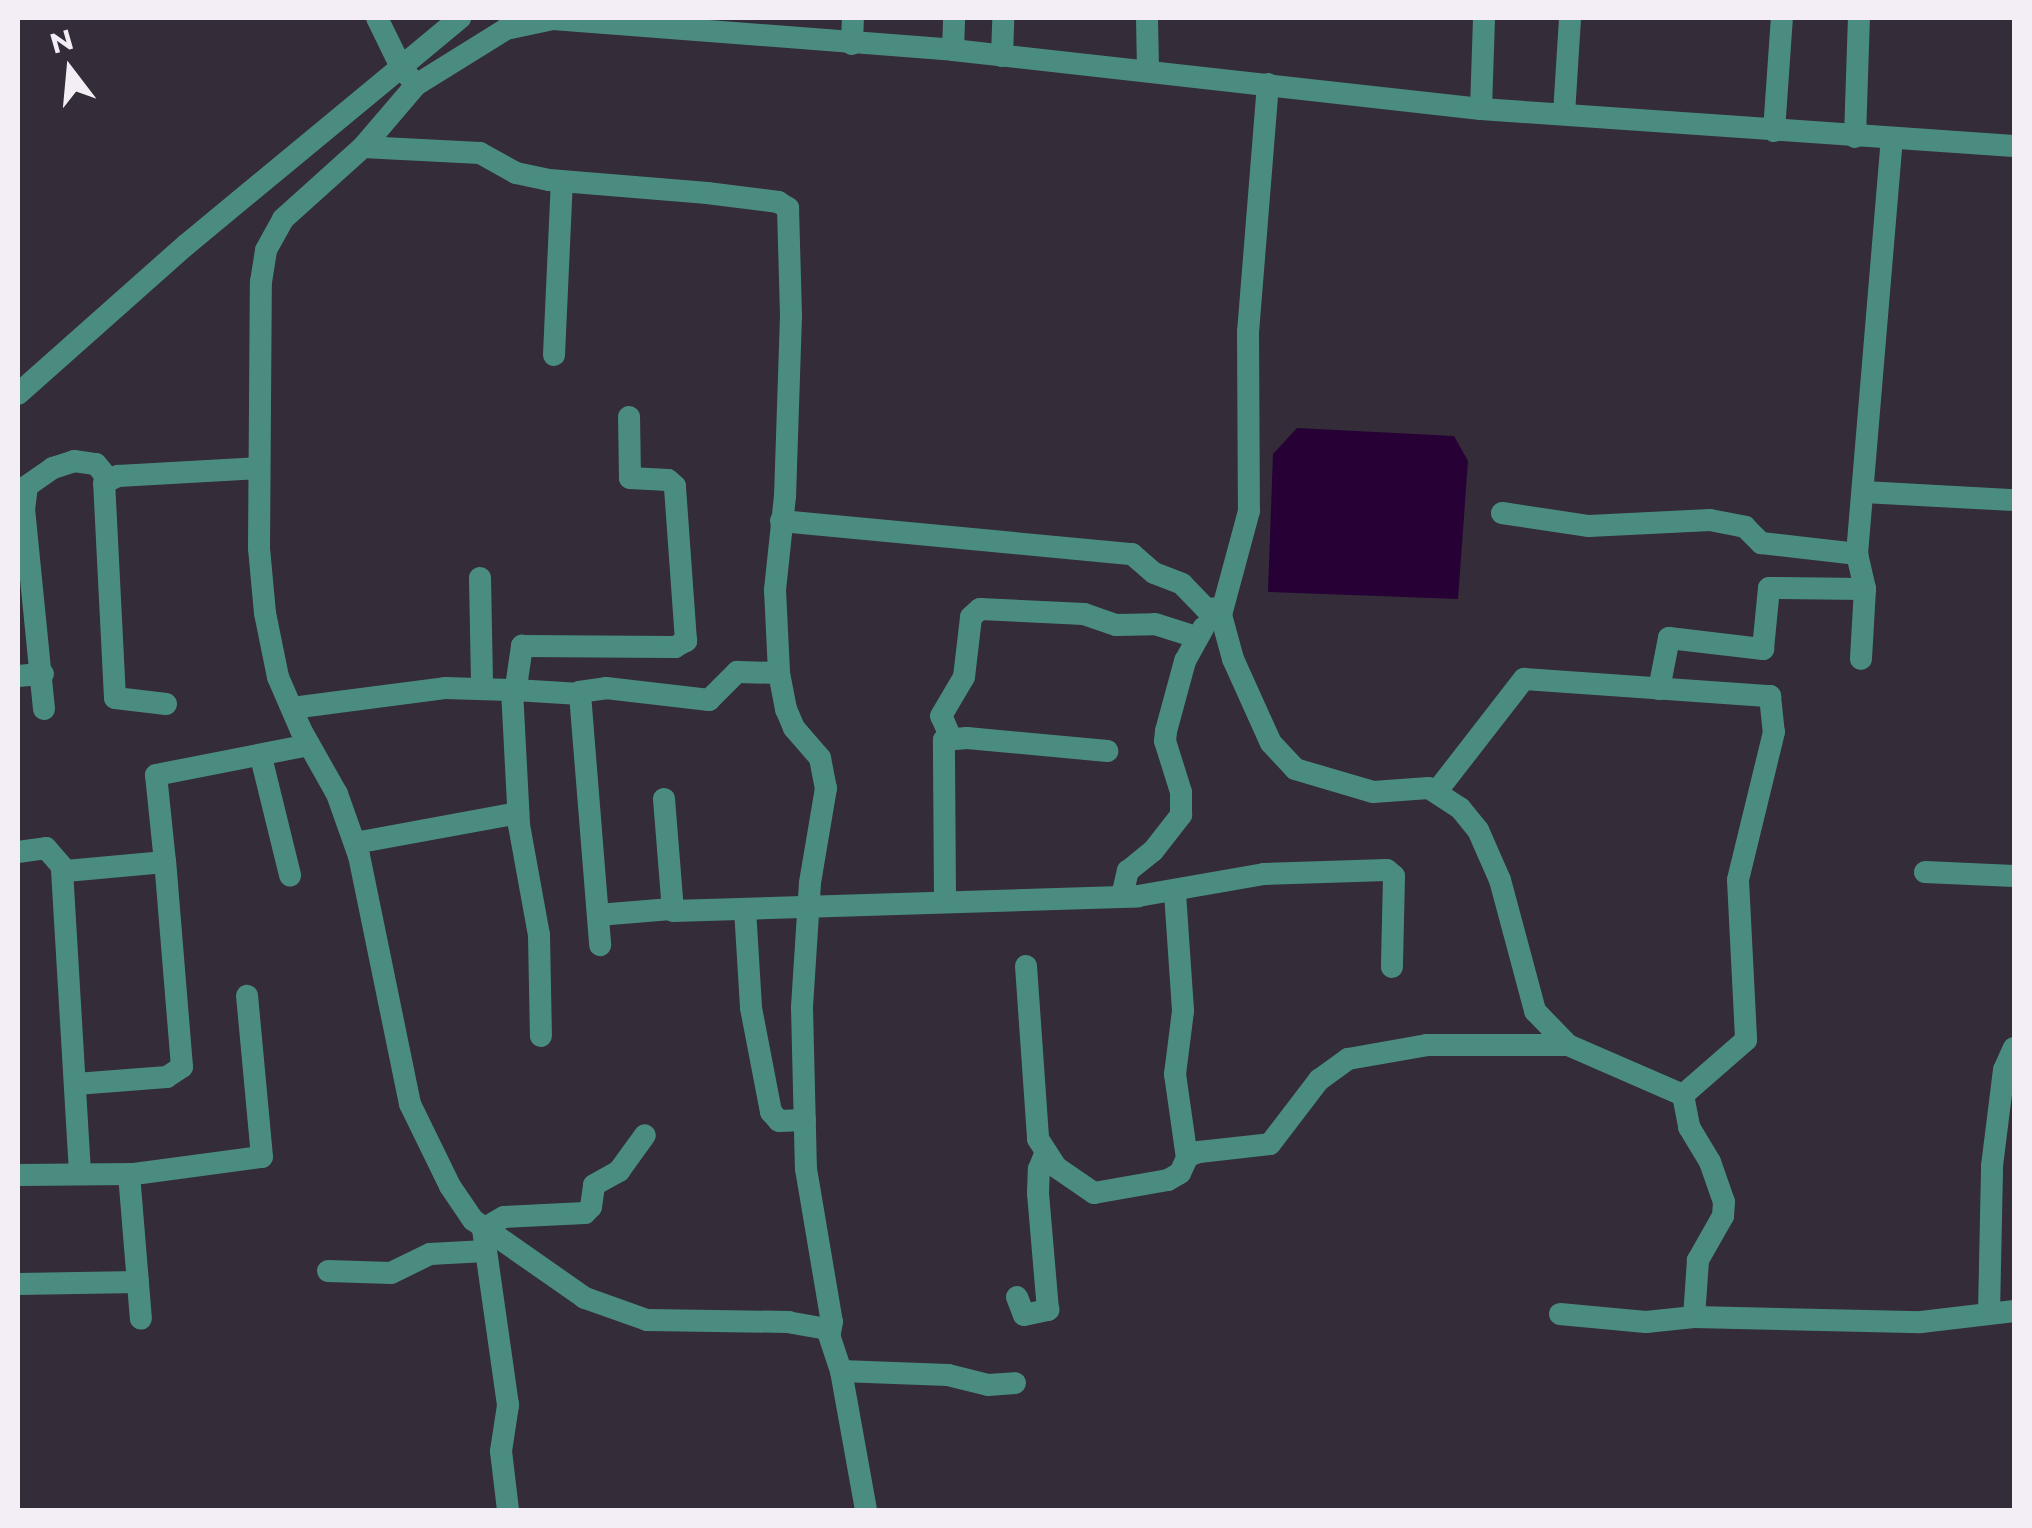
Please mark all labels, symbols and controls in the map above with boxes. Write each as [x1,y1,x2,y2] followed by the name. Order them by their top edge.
[20,20,120,120] north arrow
[46,22,77,61] text: N

